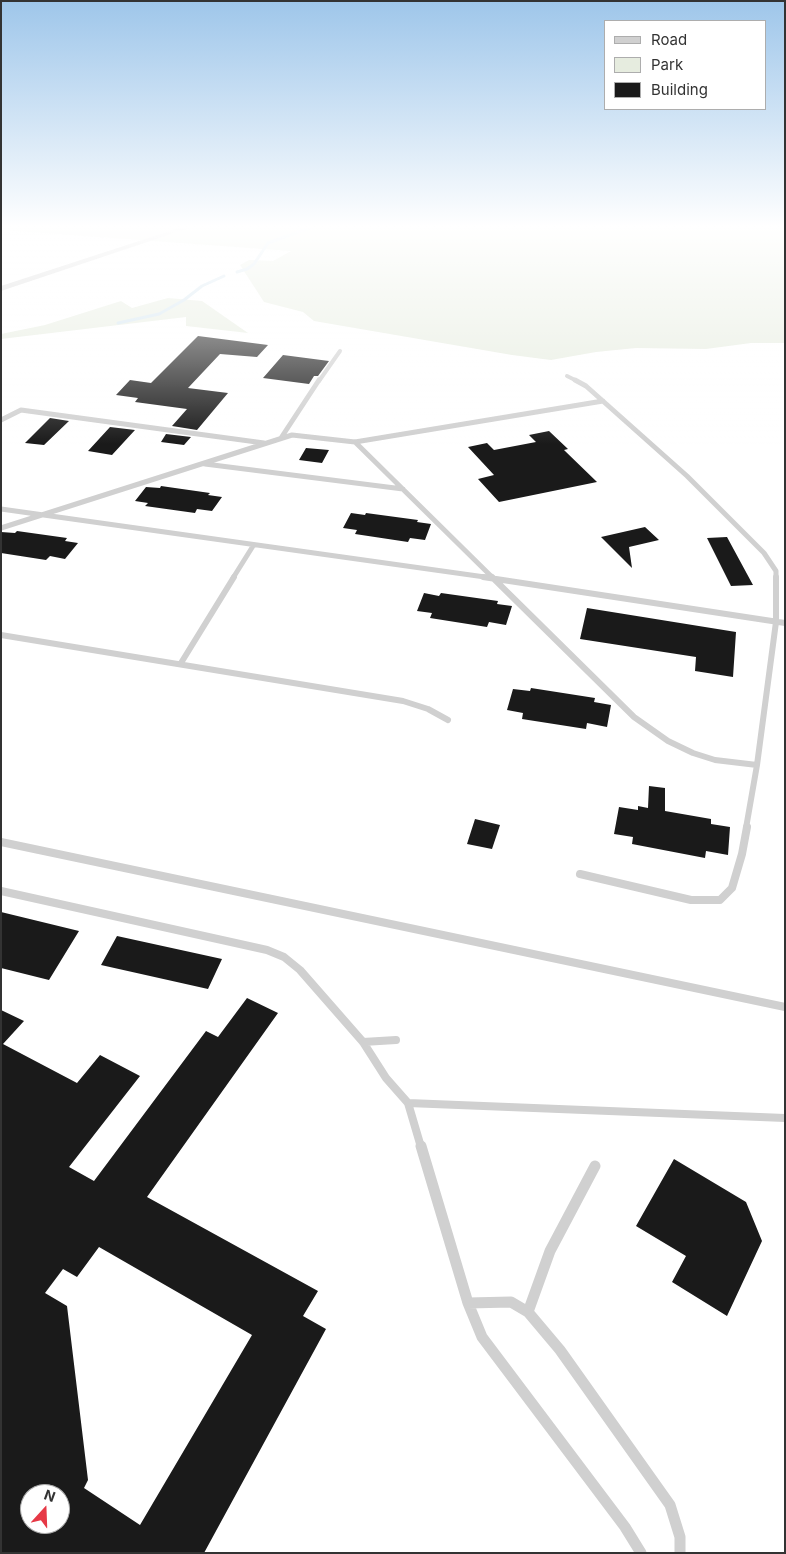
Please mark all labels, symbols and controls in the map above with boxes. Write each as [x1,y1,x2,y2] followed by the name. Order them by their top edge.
[604,20,766,110] legend
[651,30,687,49] text: Road
[651,55,683,74] text: Park
[651,80,708,99] text: Building
[20,1484,70,1534] north arrow
[42,1486,58,1505] text: N

